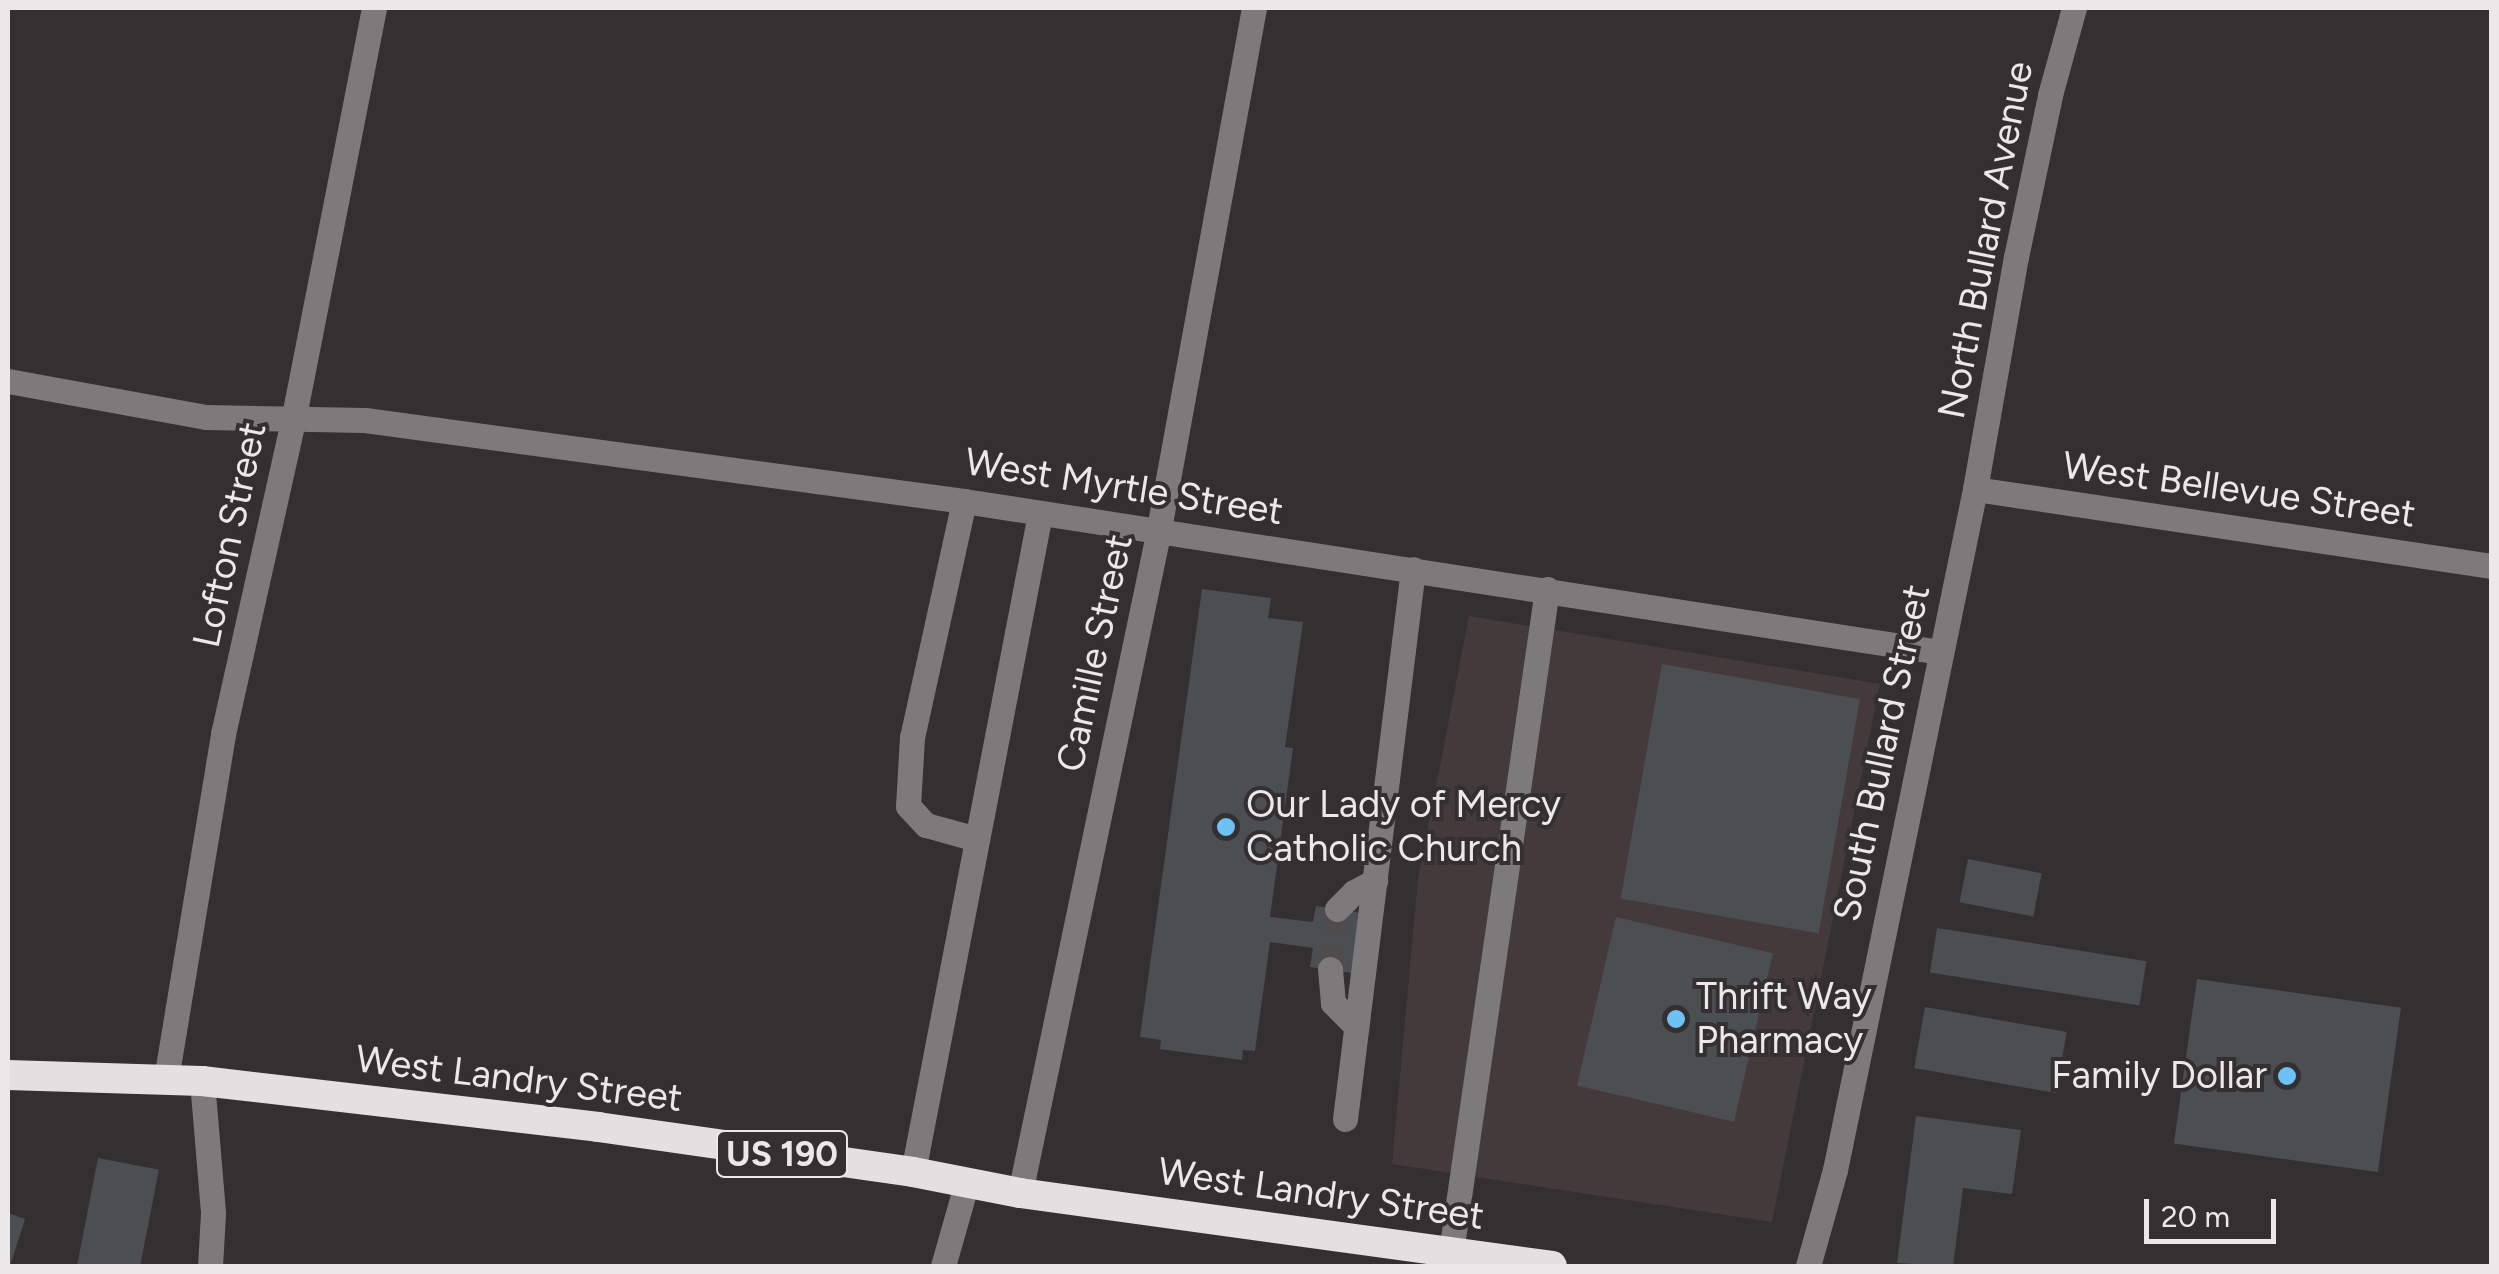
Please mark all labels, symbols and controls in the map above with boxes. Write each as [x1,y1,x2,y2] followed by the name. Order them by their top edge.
[1929,58,2043,422] street label: North Bullard Avenue
[184,418,276,652] street label: Lofton Street
[962,439,1286,535] street label: West Myrtle Street
[2060,443,2418,537] street label: West Bellevue Street
[1048,530,1142,776] street label: Camille Street
[1824,581,1940,925] street label: South Bullard Street
[1246,782,1561,872] place label: Our Lady of Mercy Catholic Church
[1215,816,1237,838] marker: Our Lady of Mercy Catholic Church
[1696,974,1872,1064] place label: Thrift Way Pharmacy
[1665,1008,1687,1030] marker: Thrift Way Pharmacy
[353,1036,685,1122] street label: West Landry Street
[2051,1053,2267,1099] place label: Family Dollar
[2276,1065,2298,1087] marker: Family Dollar
[714,1124,850,1184] road number: US 190
[1155,1149,1487,1239] street label: West Landry Street
[2149,1179,2282,1241] scale bar
[2161,1198,2230,1235] text: 20 m

